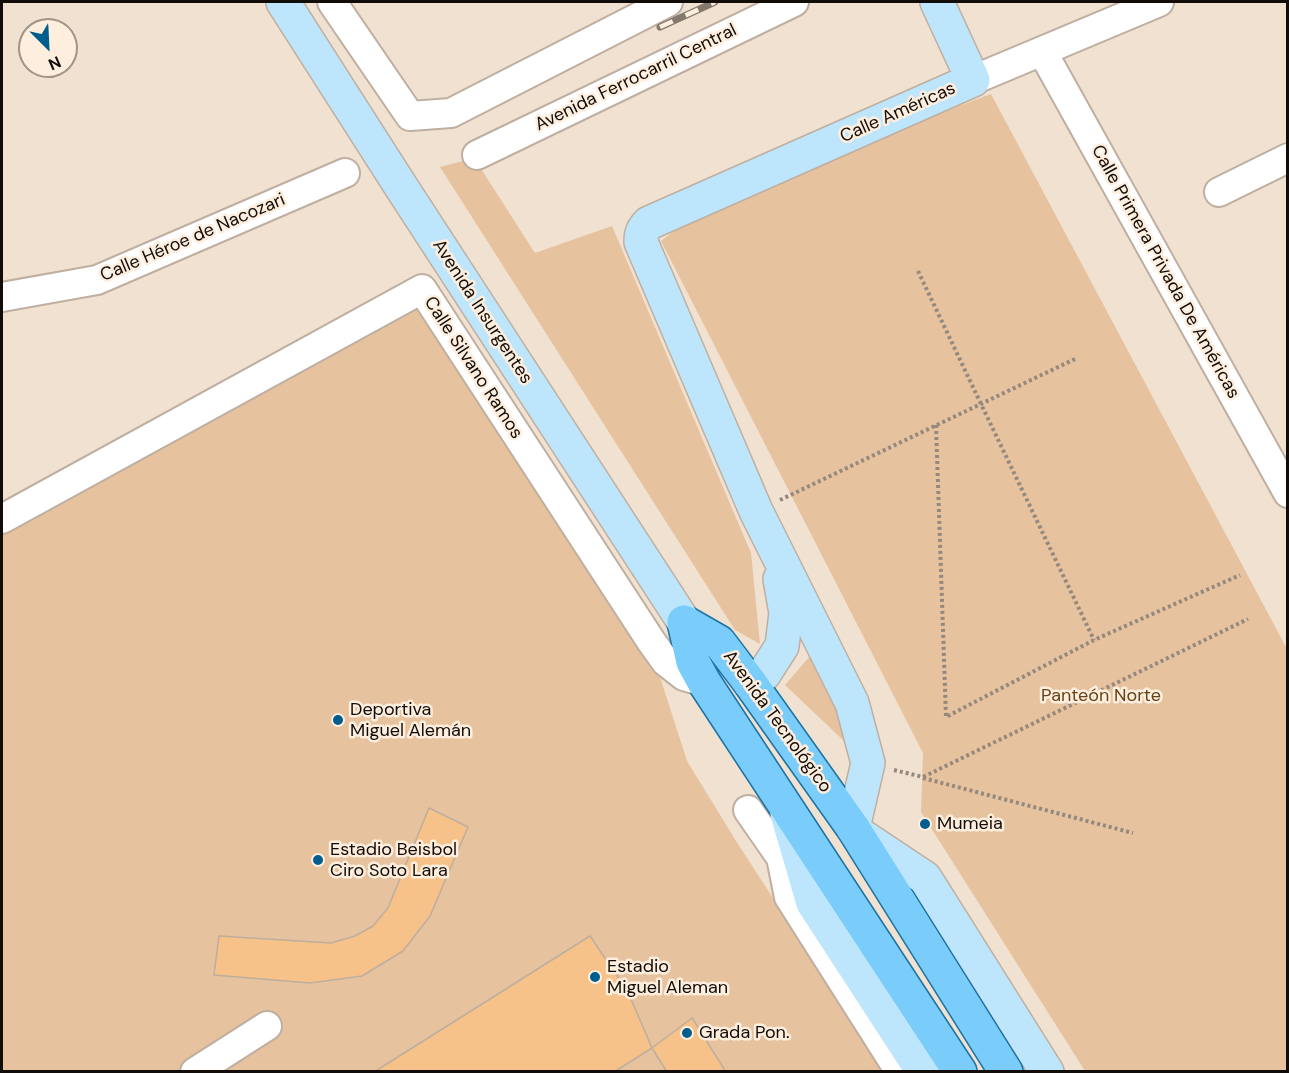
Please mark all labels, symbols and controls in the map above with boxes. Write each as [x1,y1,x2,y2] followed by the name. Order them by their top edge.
[18,18,78,78] north arrow
[532,20,740,136] street label: Avenida Ferrocarril Central
[45,51,64,75] text: N
[837,78,959,148] street label: Calle Américas
[1086,141,1244,403] street label: Calle Primera Privada De Américas
[97,189,289,287] street label: Calle Héroe de Nacozari
[427,236,537,388] street label: Avenida Insurgentes
[419,293,527,443] street label: Calle Silvano Ramos
[718,647,836,797] street label: Avenida Tecnológico
[1041,685,1161,707] park label: Panteón Norte
[350,699,471,742] place label: Deportiva Miguel Alemán
[331,713,345,727] marker: Deportiva Miguel Alemán
[937,813,1003,835] place label: Mumeia
[918,817,932,831] marker: Mumeia
[330,839,457,882] place label: Estadio Beisbol Ciro Soto Lara
[311,853,325,867] marker: Estadio Beisbol Ciro Soto Lara
[607,956,728,998] place label: Estadio Miguel Aleman
[588,970,602,984] marker: Estadio Miguel Aleman
[699,1022,789,1044] place label: Grada Pon.
[680,1026,694,1040] marker: Grada Pon.

